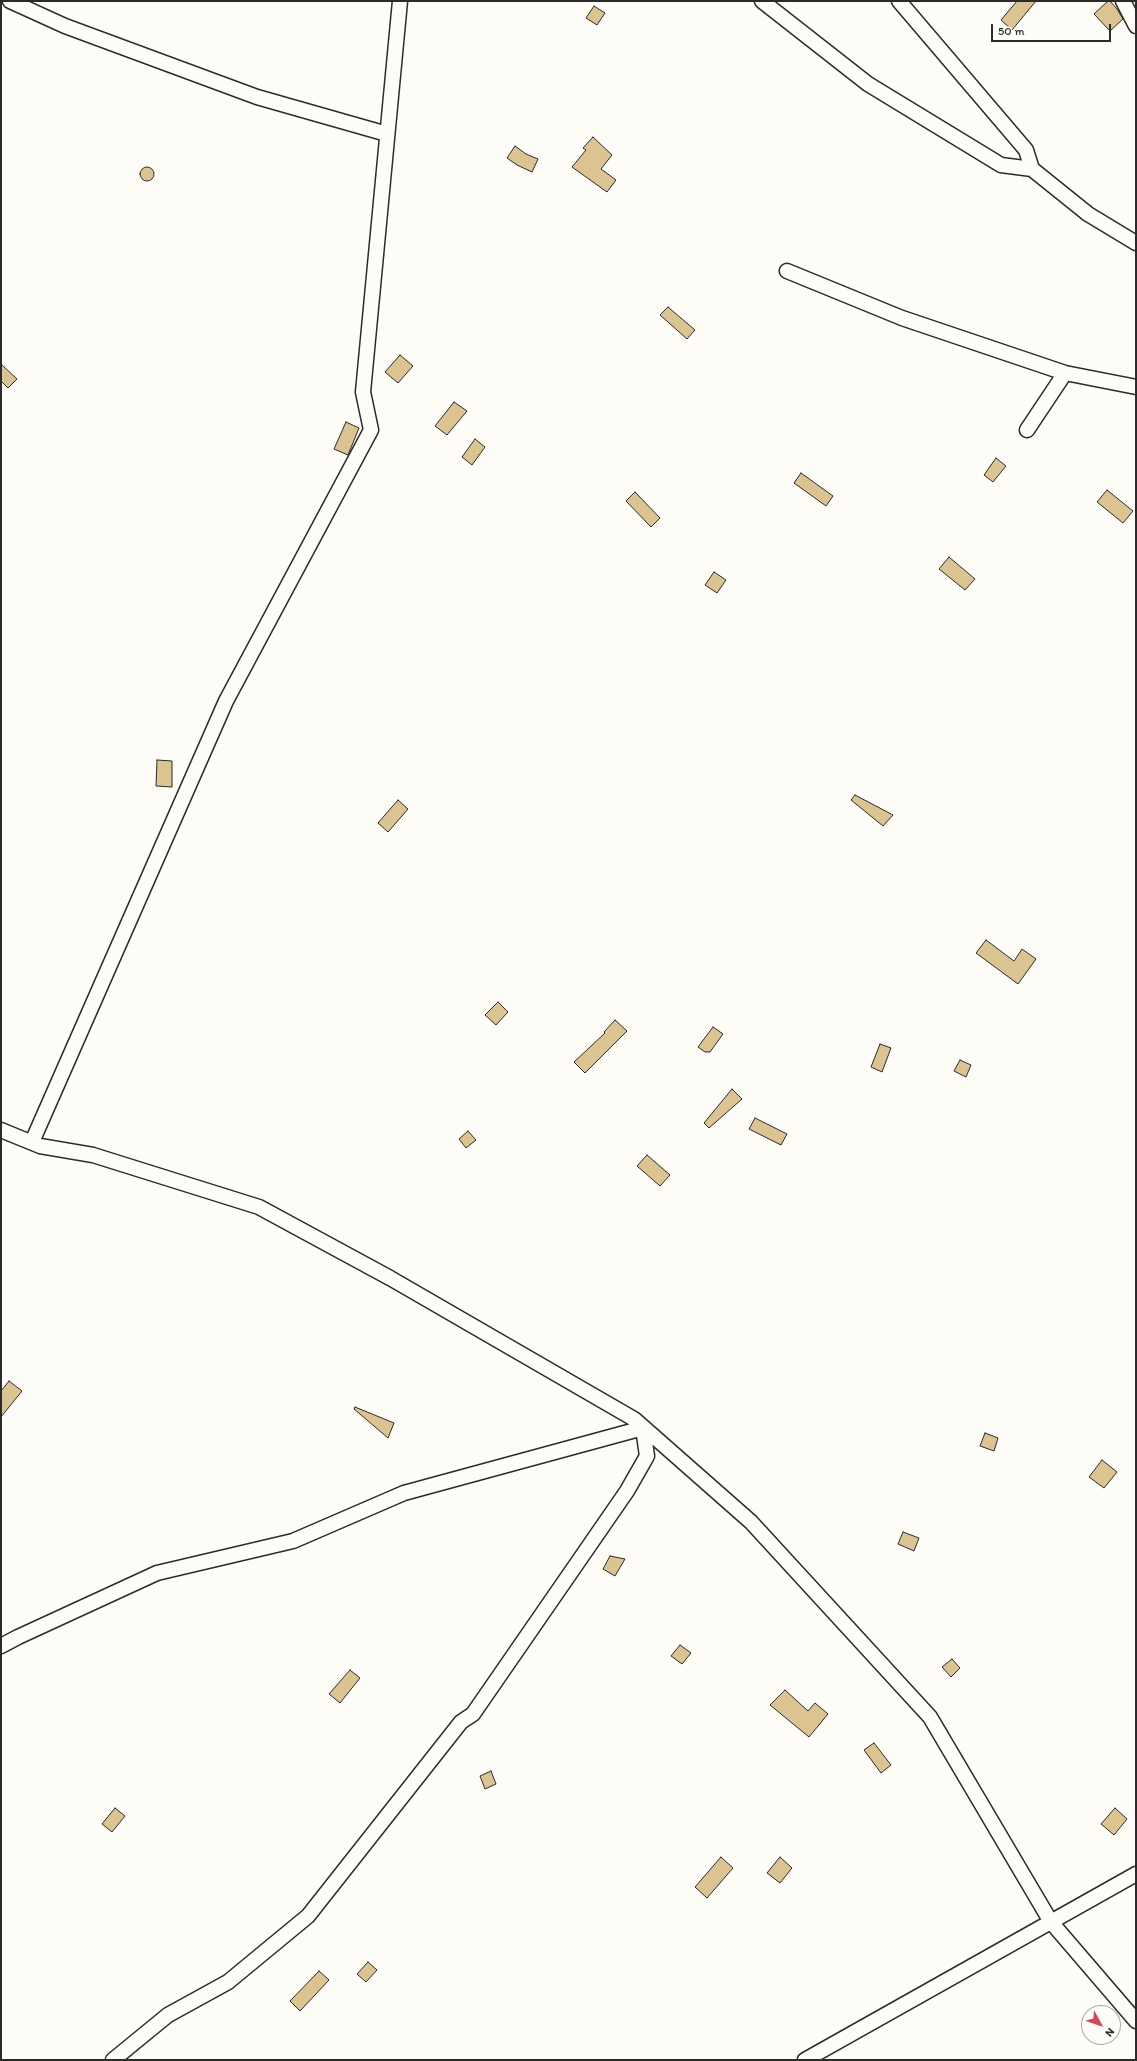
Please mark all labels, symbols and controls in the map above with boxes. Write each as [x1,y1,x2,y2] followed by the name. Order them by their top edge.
[993,16,1113,42] scale bar
[998,24,1024,38] text: 50 m
[1081,2005,1121,2045] north arrow
[1102,2025,1117,2039] text: N

